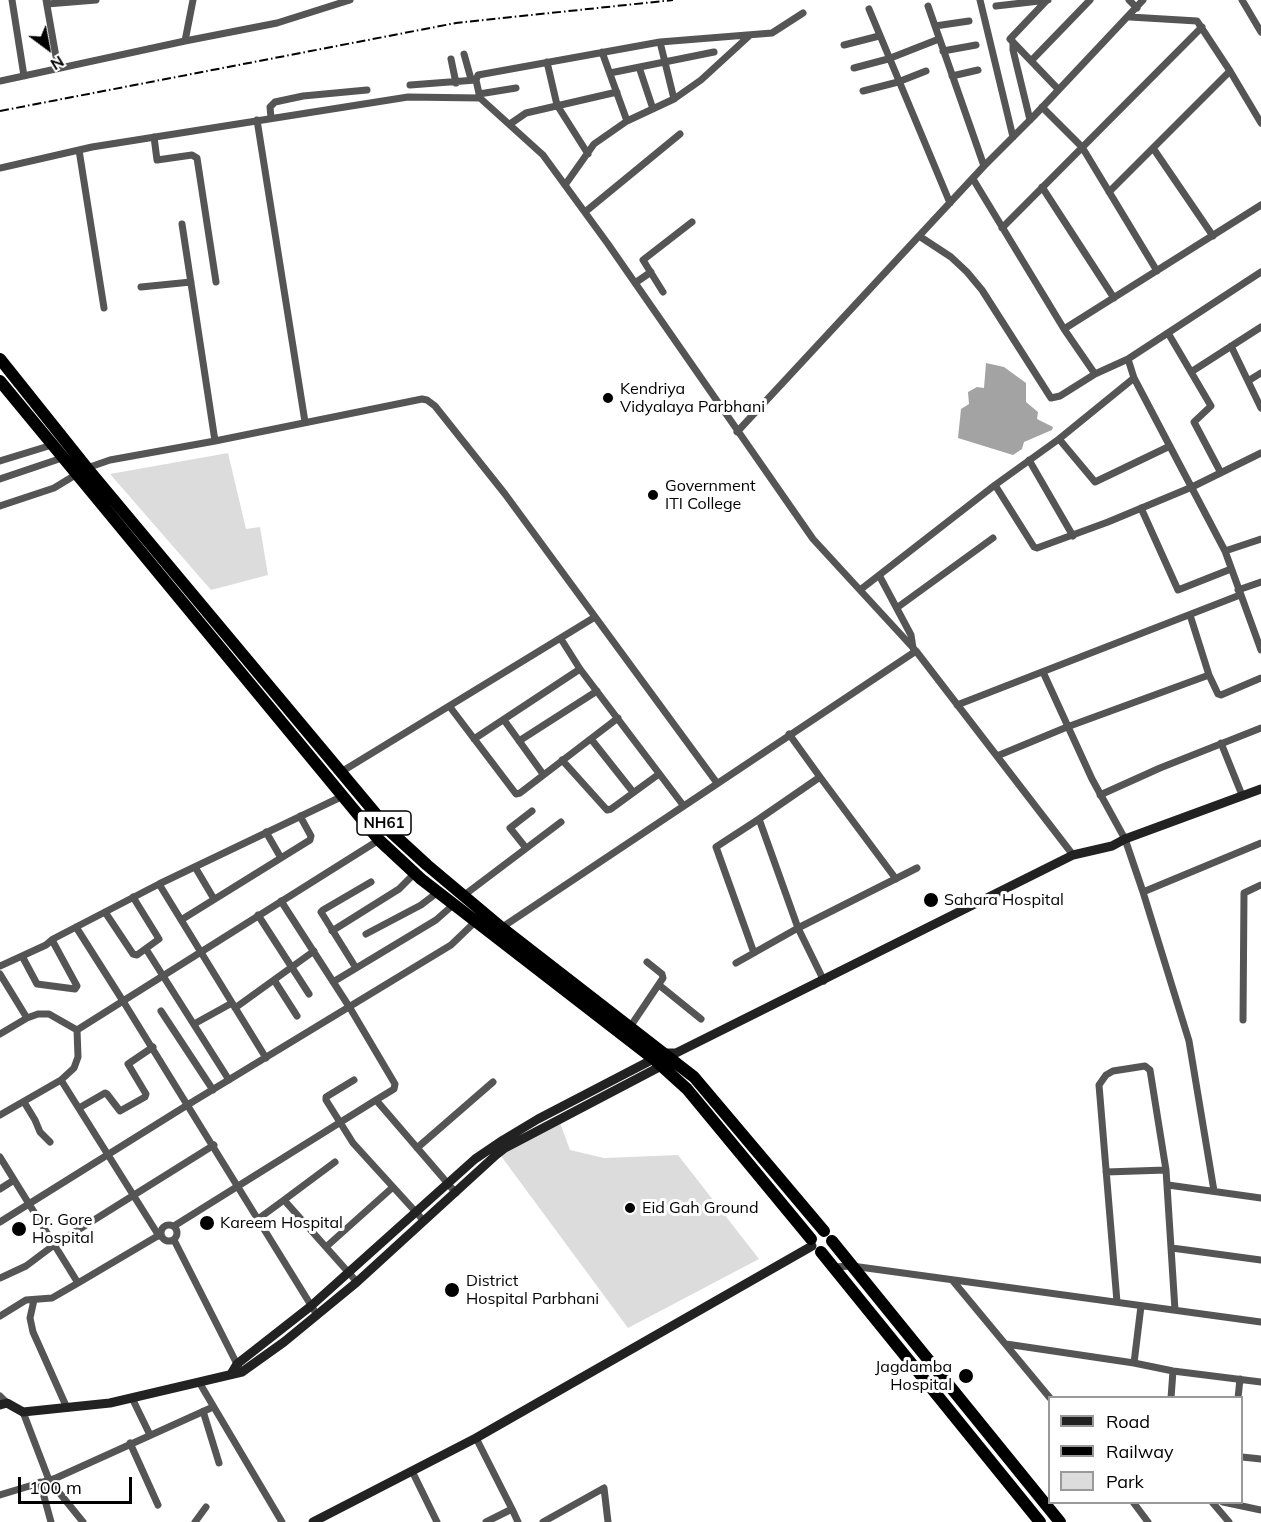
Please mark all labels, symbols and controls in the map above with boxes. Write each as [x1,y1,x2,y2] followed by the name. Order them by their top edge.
[18,18,78,78] north arrow
[47,52,68,75] text: N
[620,379,765,417] place label: Kendriya Vidyalaya Parbhani
[601,391,615,405] marker: Kendriya Vidyalaya Parbhani
[665,476,756,514] place label: Government ITI College
[646,488,660,502] marker: Government ITI College
[357,811,411,835] road number: NH61
[944,890,1064,910] place label: Sahara Hospital
[922,891,940,909] marker: Sahara Hospital
[642,1198,759,1218] place label: Eid Gah Ground
[623,1201,637,1215] marker: Eid Gah Ground
[32,1210,94,1248] place label: Dr. Gore Hospital
[220,1213,343,1233] place label: Kareem Hospital
[198,1214,216,1232] marker: Kareem Hospital
[10,1220,28,1238] marker: Dr. Gore Hospital
[466,1271,599,1309] place label: District Hospital Parbhani
[443,1281,461,1299] marker: District Hospital Parbhani
[875,1357,952,1395] place label: Jagdamba Hospital
[957,1367,975,1385] marker: Jagdamba Hospital
[1048,1396,1243,1504] legend
[1106,1410,1150,1433] text: Road
[1106,1440,1174,1463] text: Railway
[21,1465,135,1503] scale bar
[1106,1470,1144,1493] text: Park
[29,1476,82,1499] text: 100 m

